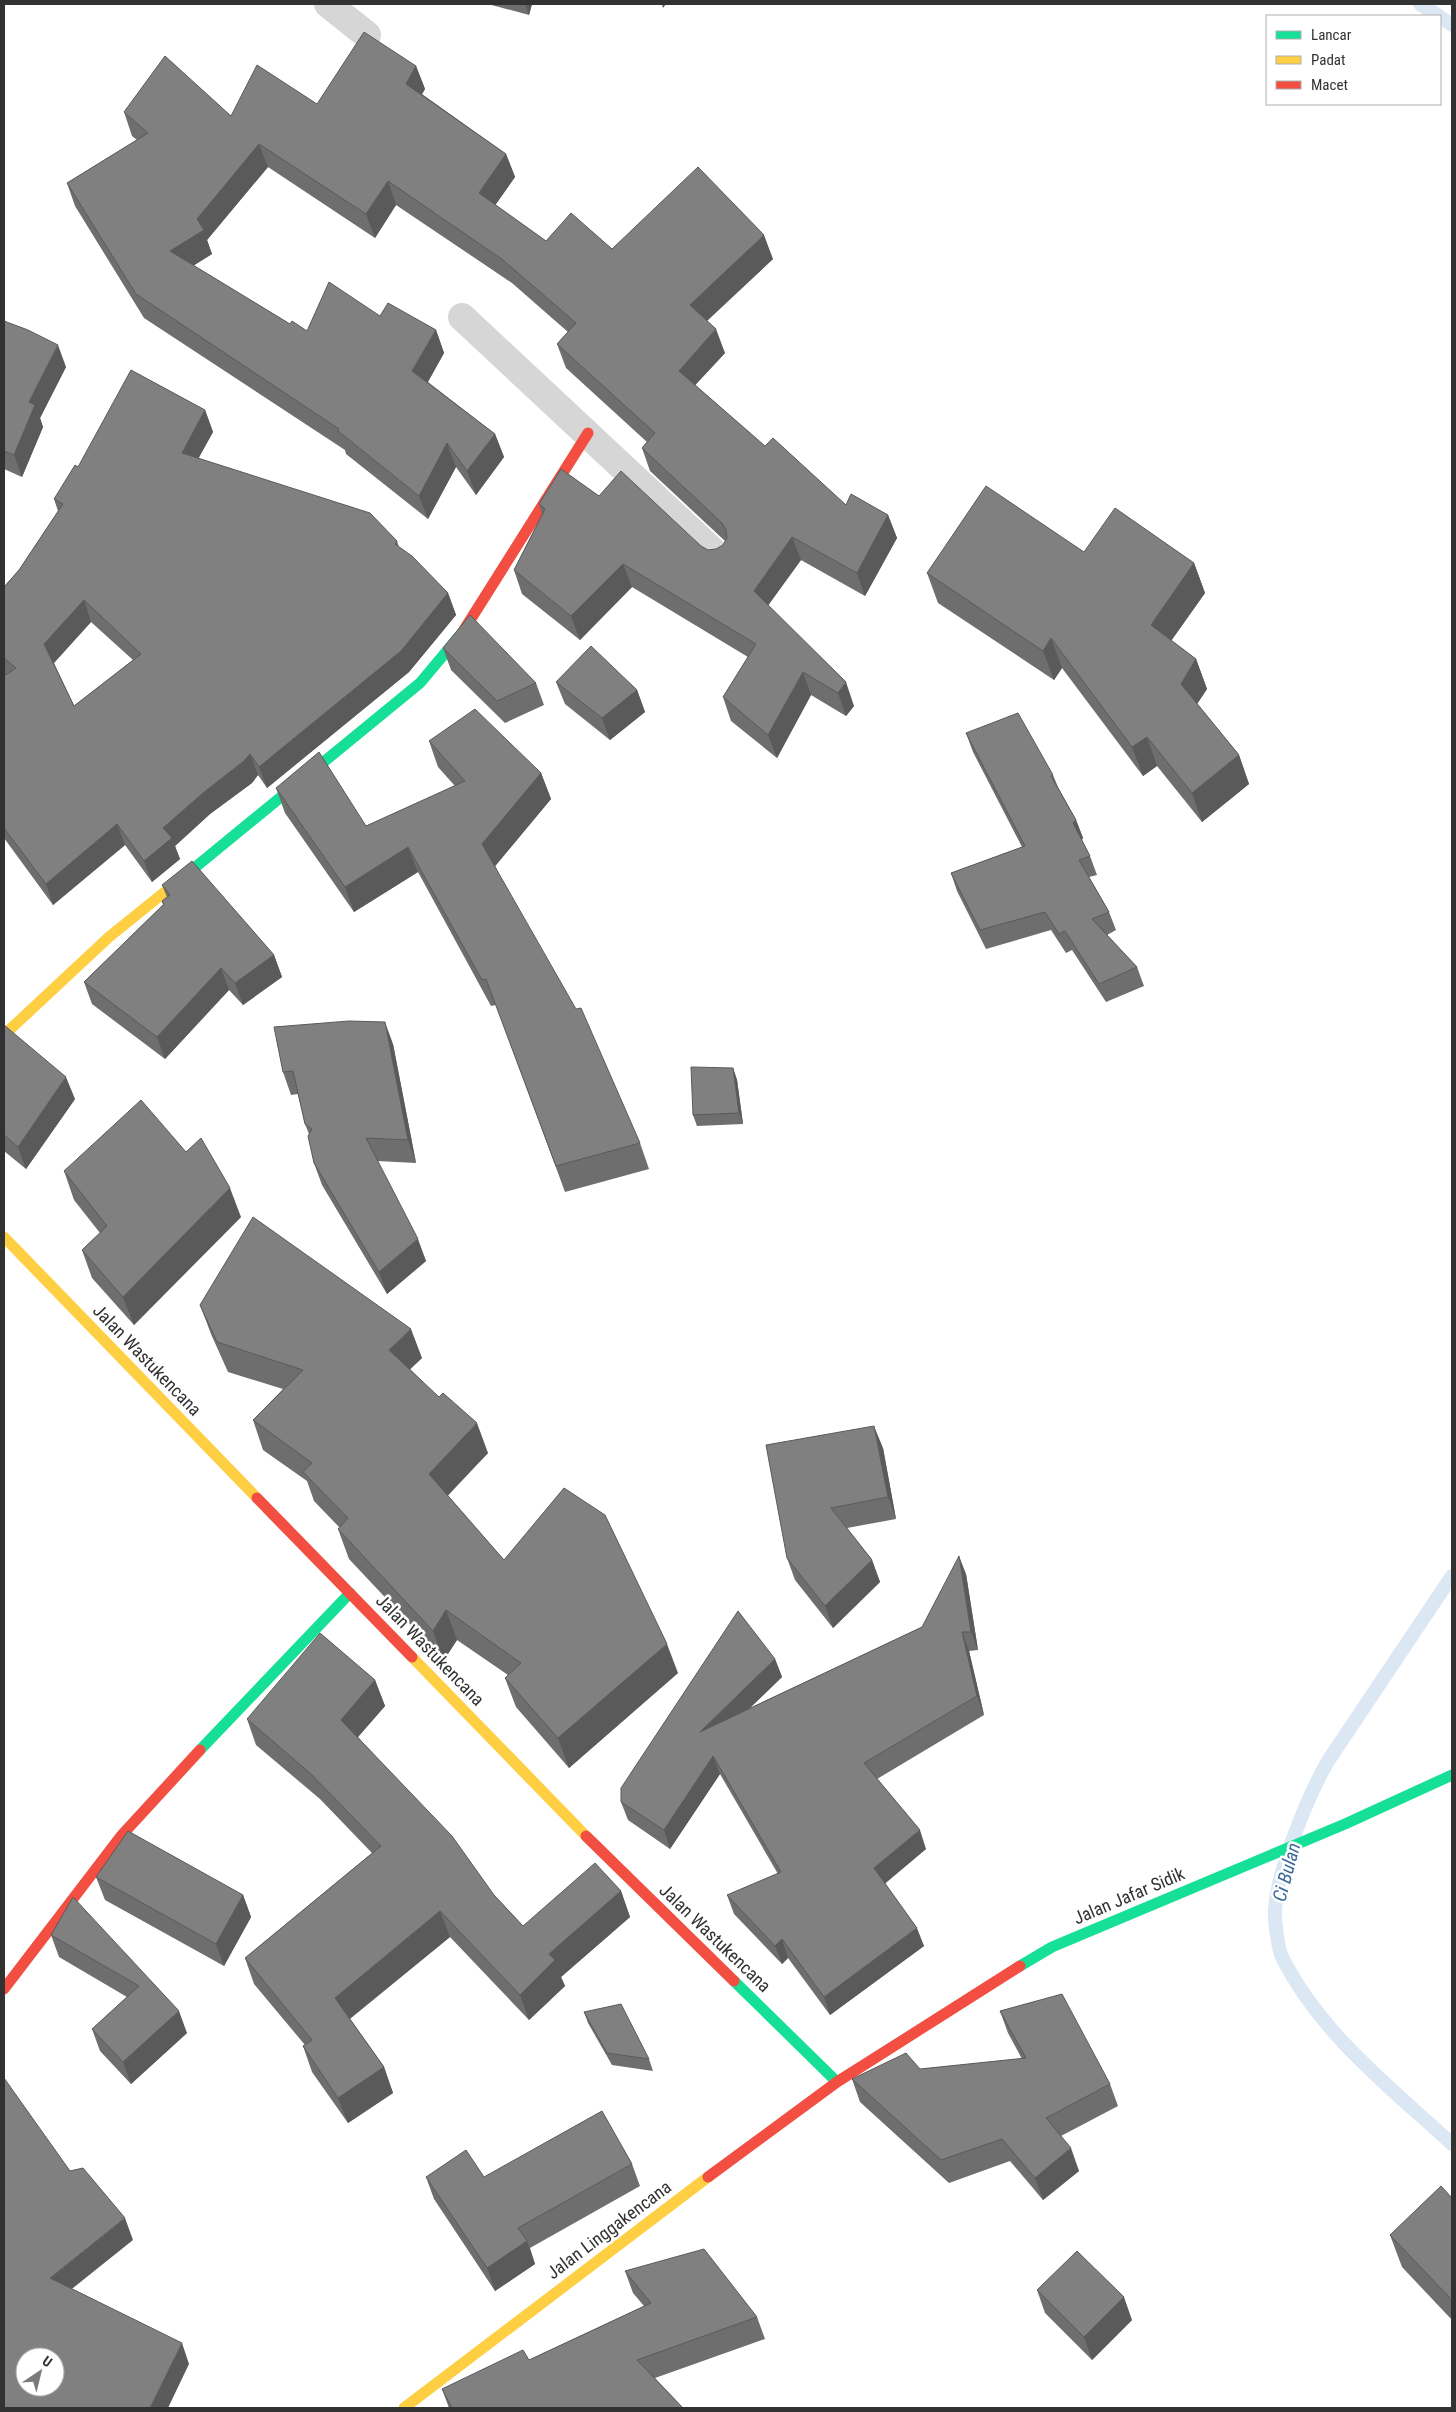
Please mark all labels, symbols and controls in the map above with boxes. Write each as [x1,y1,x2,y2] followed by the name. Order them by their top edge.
[1266,15,1441,105] legend
[1311,26,1352,44] text: Lancar
[1311,51,1345,69] text: Padat
[1311,76,1348,94] text: Macet
[89,1300,206,1420] street label: Jalan Wastukencana
[372,1590,489,1710] street label: Jalan Wastukencana
[1268,1840,1305,1904] water label: Ci Bulan
[1070,1863,1188,1928] street label: Jalan Jafar Sidik
[655,1879,775,1996] street label: Jalan Wastukencana
[542,2176,675,2283] street label: Jalan Linggakencana
[15,2347,65,2397] north arrow
[40,2353,55,2370] text: U

